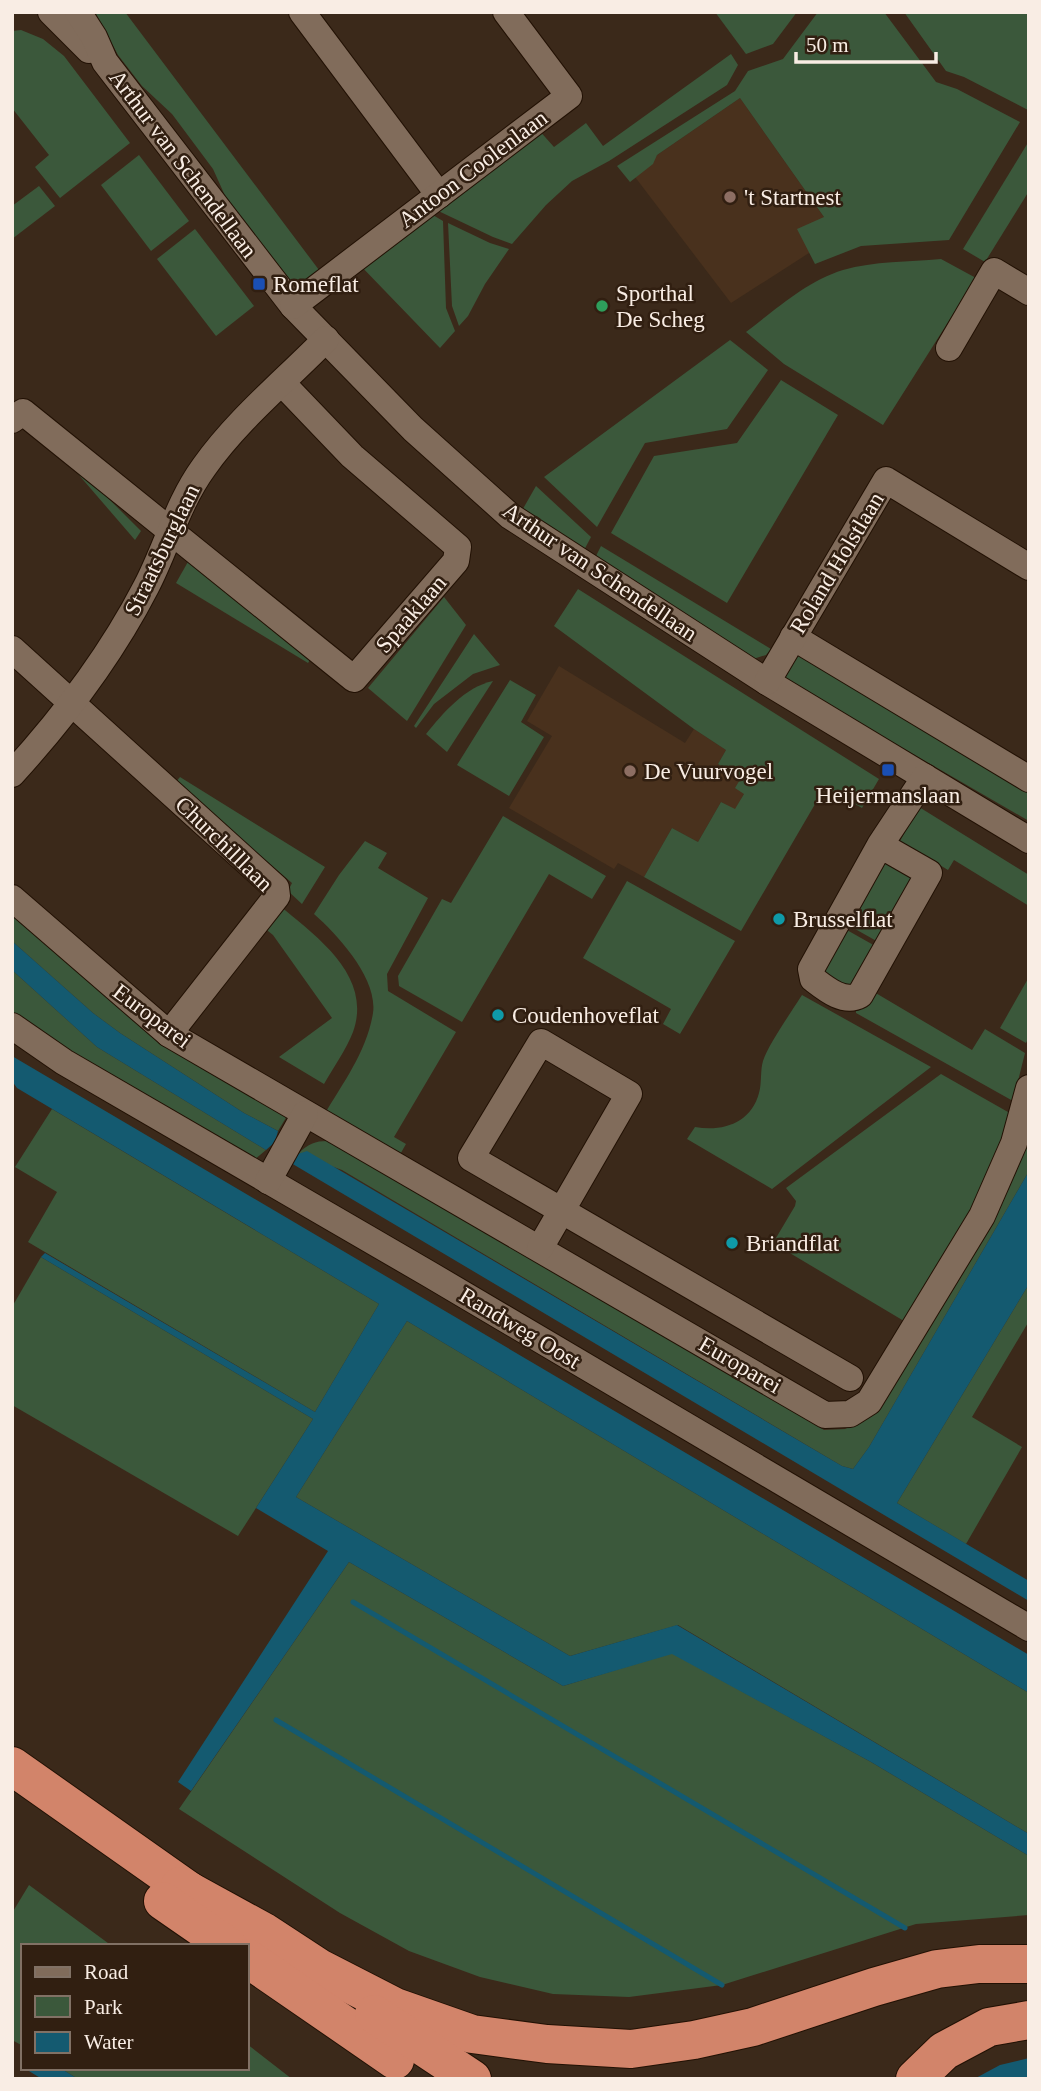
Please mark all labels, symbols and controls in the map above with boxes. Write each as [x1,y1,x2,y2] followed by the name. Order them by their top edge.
[796,21,936,65] scale bar
[806,33,849,57] text: 50 m
[104,65,262,263] street label: Arthur van Schendellaan
[394,105,553,233] street label: Antoon Coolenlaan
[744,185,841,210] place label: 't Startnest
[722,189,738,205] marker: 't Startnest
[273,272,359,297] place label: Romeflat
[251,276,267,292] marker: Romeflat
[616,281,705,332] place label: Sporthal De Scheg
[594,298,610,314] marker: Sporthal De Scheg
[119,480,205,620] street label: Straatsburglaan
[785,487,889,638] street label: Roland Holstlaan
[498,498,702,647] street label: Arthur van Schendellaan
[371,570,452,658] street label: Spaaklaan
[644,759,773,784] place label: De Vuurvogel
[880,762,896,778] marker: Heijermanslaan
[622,763,638,779] marker: De Vuurvogel
[816,783,961,808] place label: Heijermanslaan
[170,792,278,897] street label: Churchilllaan
[793,907,893,932] place label: Brusselflat
[771,911,787,927] marker: Brusselflat
[108,979,196,1053] street label: Europarei
[512,1003,660,1028] place label: Coudenhoveflat
[490,1007,506,1023] marker: Coudenhoveflat
[746,1231,840,1256] place label: Briandflat
[724,1235,740,1251] marker: Briandflat
[455,1282,585,1374] street label: Randweg Oost
[694,1332,786,1398] street label: Europarei
[21,1944,248,2070] legend
[84,1960,129,1984] text: Road
[84,1995,123,2019] text: Park
[84,2030,134,2054] text: Water

